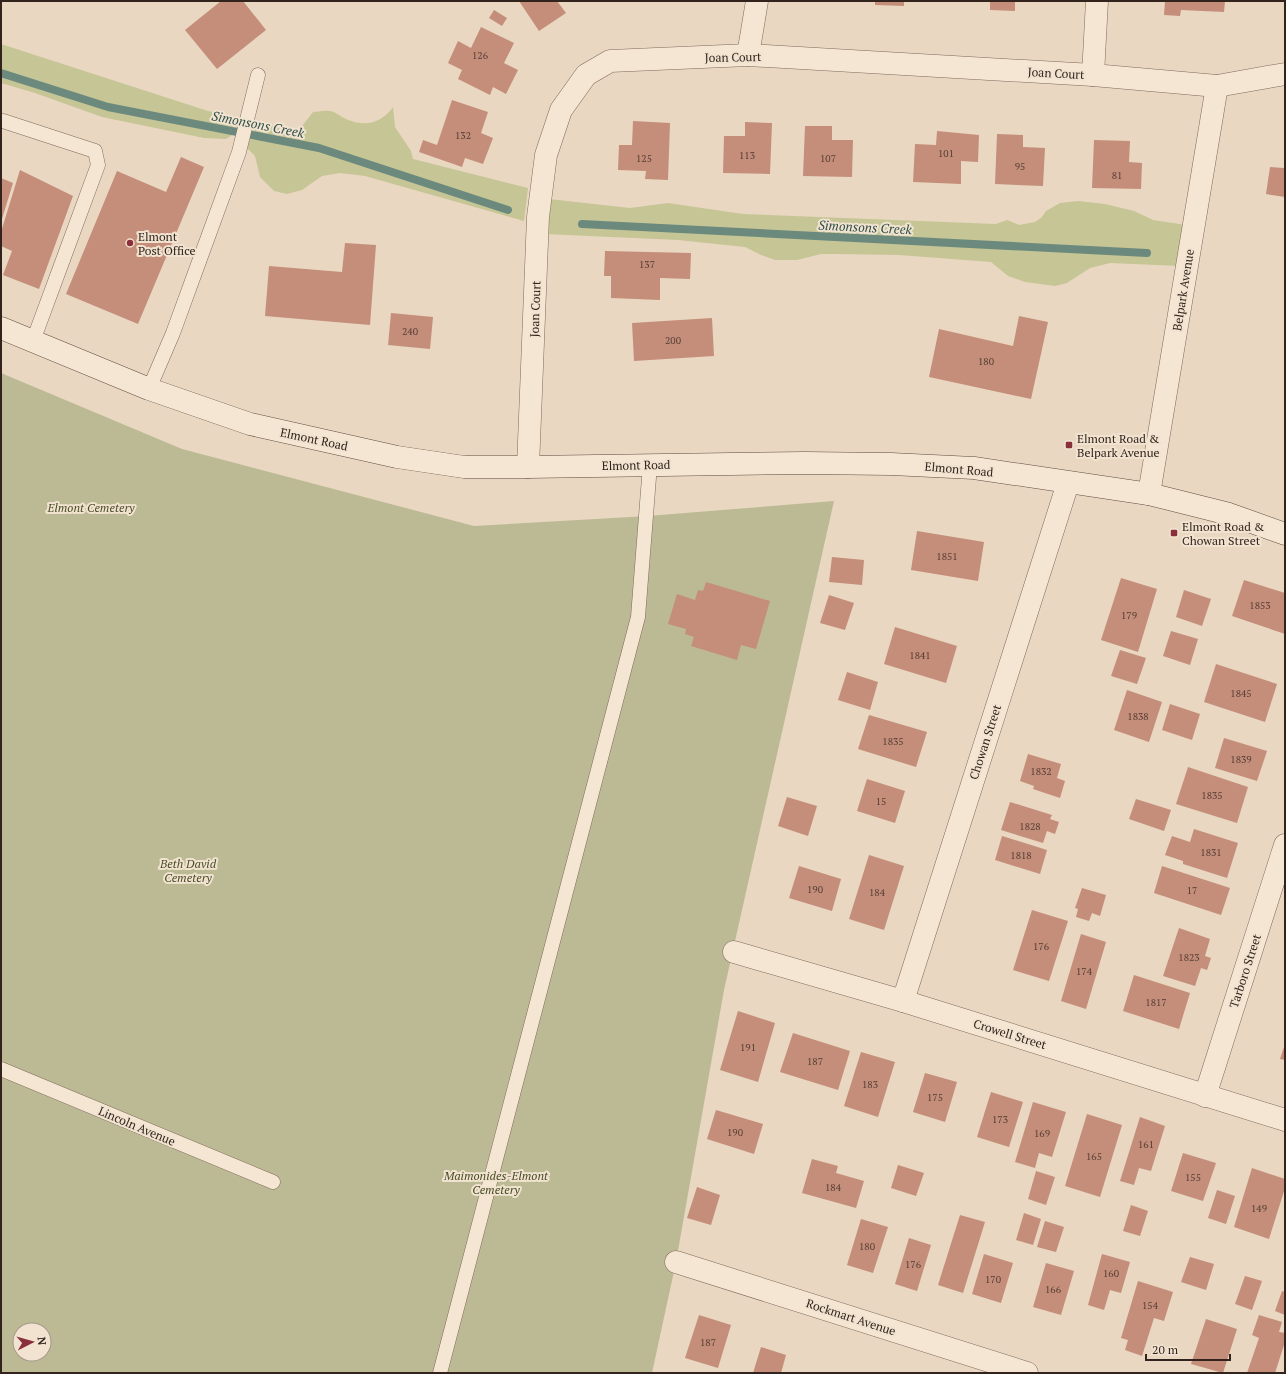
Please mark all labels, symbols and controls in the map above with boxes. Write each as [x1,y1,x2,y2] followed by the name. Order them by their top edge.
[472,49,489,62] house number: 126
[704,49,762,65] street label: Joan Court
[1027,64,1085,82] street label: Joan Court
[210,106,306,142] water label: Simonsons Creek
[455,129,471,142] house number: 132
[938,147,954,160] house number: 101
[739,149,755,162] house number: 113
[636,152,652,165] house number: 125
[820,152,836,165] house number: 107
[1015,160,1025,173] house number: 95
[1112,169,1122,182] house number: 81
[818,216,913,238] water label: Simonsons Creek
[138,229,196,258] place label: Elmont Post Office
[125,238,135,248] marker: Elmont Post Office
[1169,248,1197,332] street label: Belpark Avenue
[639,258,655,271] house number: 137
[527,280,544,338] street label: Joan Court
[402,325,418,338] house number: 240
[665,334,681,347] house number: 200
[978,355,994,368] house number: 180
[279,425,350,454] street label: Elmont Road
[1077,431,1160,460] place label: Elmont Road & Belpark Avenue
[1064,440,1074,450] marker: Elmont Road & Belpark Avenue
[601,457,671,473] street label: Elmont Road
[924,459,994,480] street label: Elmont Road
[47,500,135,515] park label: Elmont Cemetery
[1182,519,1265,548] place label: Elmont Road & Chowan Street
[1169,528,1179,538] marker: Elmont Road & Chowan Street
[936,550,958,563] house number: 1851
[1249,599,1271,612] house number: 1853
[1121,609,1137,622] house number: 179
[909,649,931,662] house number: 1841
[1230,687,1252,700] house number: 1845
[966,702,1004,781] street label: Chowan Street
[1127,710,1149,723] house number: 1838
[882,735,904,748] house number: 1835
[1230,753,1252,766] house number: 1839
[1030,765,1052,778] house number: 1832
[1201,789,1223,802] house number: 1835
[876,795,886,808] house number: 15
[1019,820,1041,833] house number: 1828
[1200,846,1222,859] house number: 1831
[1010,849,1032,862] house number: 1818
[159,856,217,885] park label: Beth David Cemetery
[807,883,823,896] house number: 190
[1187,884,1197,897] house number: 17
[869,886,886,899] house number: 184
[1226,932,1264,1010] street label: Tarboro Street
[1033,940,1050,953] house number: 176
[1178,951,1200,964] house number: 1823
[1076,965,1093,978] house number: 174
[1145,996,1167,1009] house number: 1817
[972,1016,1049,1052] street label: Crowell Street
[740,1041,756,1054] house number: 191
[807,1055,823,1068] house number: 187
[862,1078,878,1091] house number: 183
[927,1091,943,1104] house number: 175
[96,1103,178,1149] street label: Lincoln Avenue
[992,1113,1008,1126] house number: 173
[727,1126,743,1139] house number: 190
[1034,1127,1050,1140] house number: 169
[1138,1138,1154,1151] house number: 161
[1086,1150,1102,1163] house number: 165
[443,1168,549,1197] park label: Maimonides-Elmont Cemetery
[1185,1171,1201,1184] house number: 155
[825,1181,842,1194] house number: 184
[1251,1202,1267,1215] house number: 149
[859,1240,875,1253] house number: 180
[905,1258,922,1271] house number: 176
[1103,1267,1119,1280] house number: 160
[985,1273,1001,1286] house number: 170
[1045,1283,1062,1296] house number: 166
[804,1295,898,1339] street label: Rockmart Avenue
[1142,1299,1159,1312] house number: 154
[12,1322,52,1362] north arrow
[35,1336,49,1346] text: N
[700,1336,716,1349] house number: 187
[1146,1336,1230,1362] scale bar
[1152,1342,1179,1357] text: 20 m

